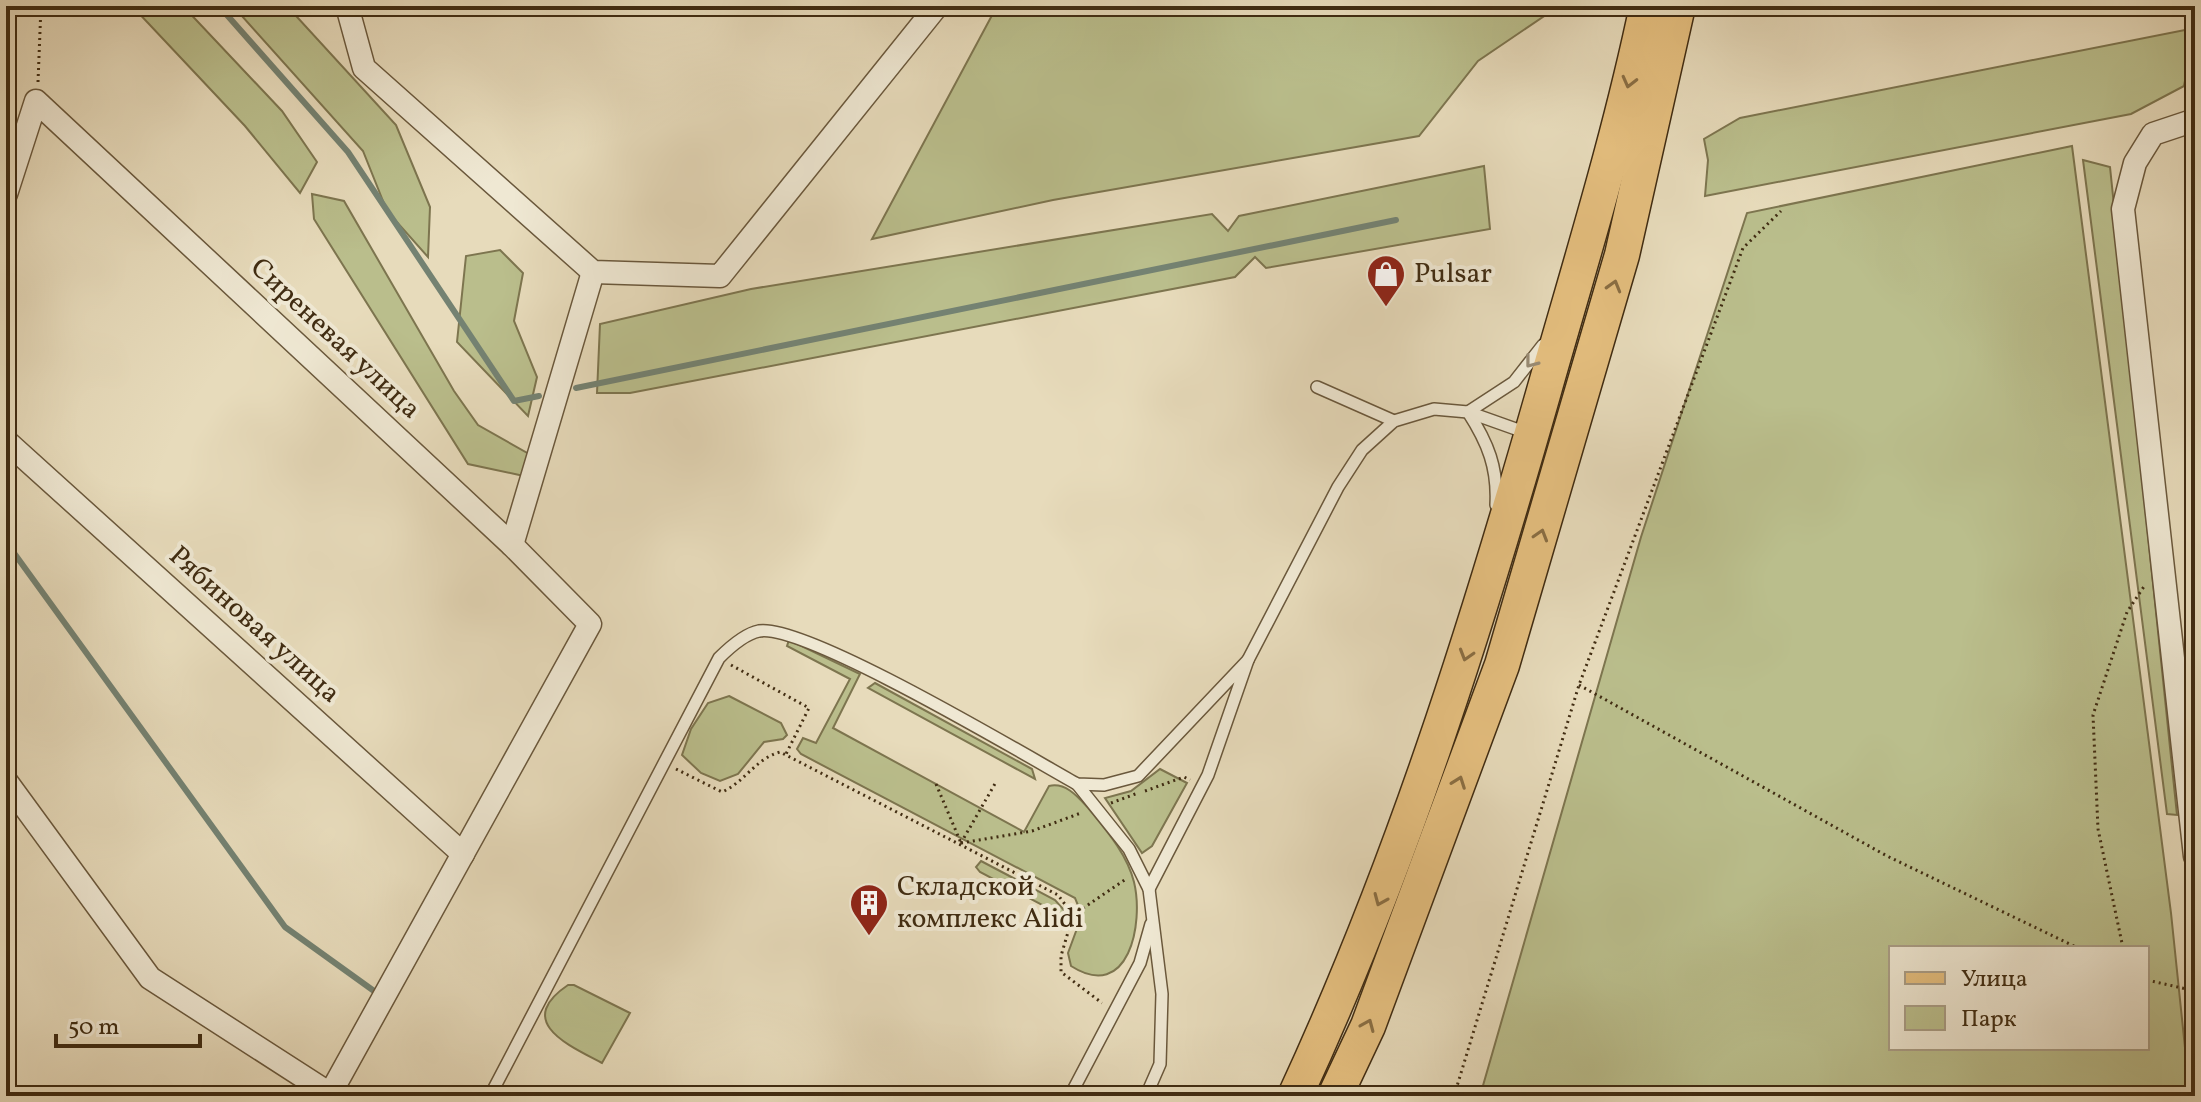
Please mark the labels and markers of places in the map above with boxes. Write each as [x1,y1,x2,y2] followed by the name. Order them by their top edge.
[1365,253,1407,308] shop icon: Pulsar
[1414,255,1492,294] place label: Pulsar
[897,868,1083,939] place label: Складской комплекс Alidi
[848,882,890,937] building icon: Складской комплекс Alidi

